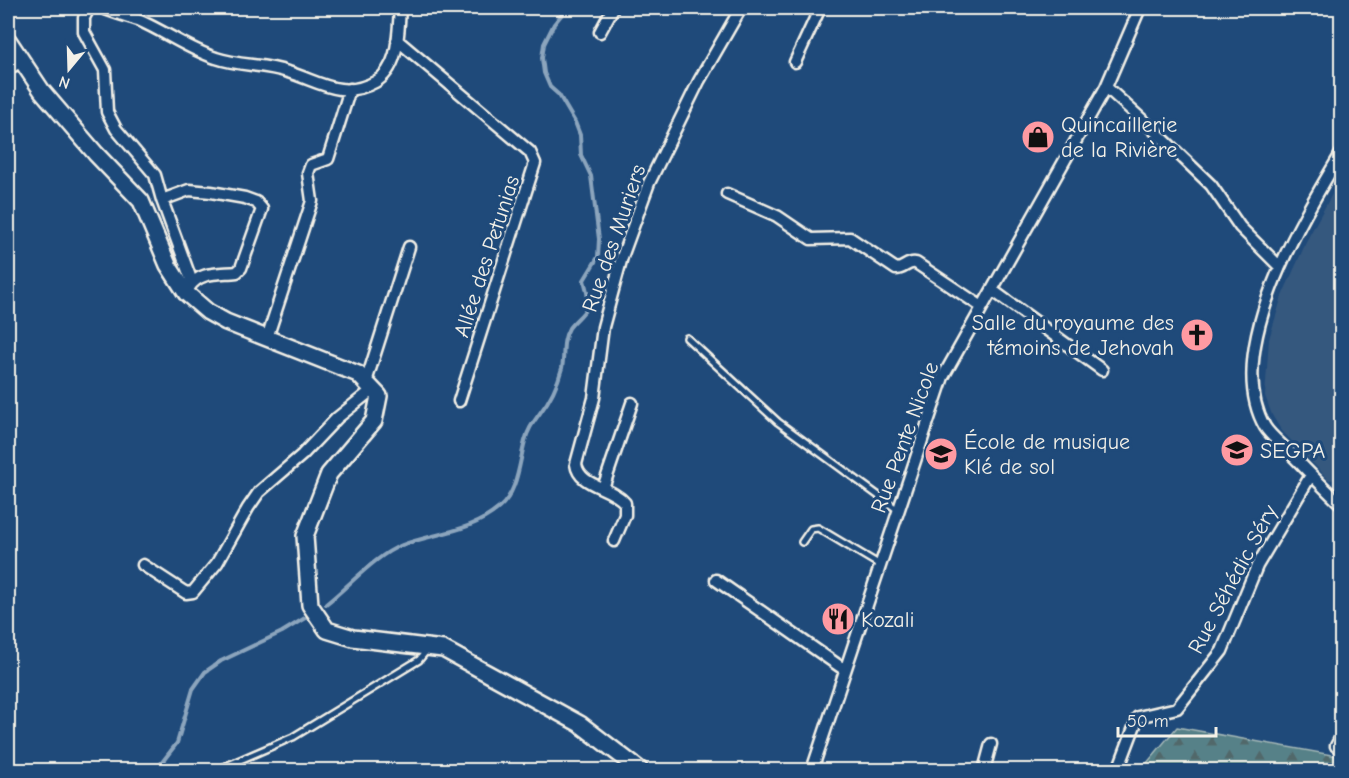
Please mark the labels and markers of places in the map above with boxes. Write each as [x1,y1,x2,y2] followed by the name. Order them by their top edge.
[1061,112,1177,163] place label: Quincaillerie de la Rivière
[1020,119,1056,155] shop icon: Quincaillerie de la Rivière
[972,310,1174,361] place label: Salle du royaume des témoins de Jehovah
[1179,317,1215,353] church icon: Salle du royaume des témoins de Jehovah
[964,429,1130,480] place label: École de musique Klé de sol
[1219,432,1255,468] school or university icon: SEGPA
[923,436,959,472] school or university icon: École de musique Klé de sol
[1260,438,1325,464] place label: SEGPA
[820,601,856,637] restaurant icon: Kozali
[861,607,915,633] place label: Kozali

